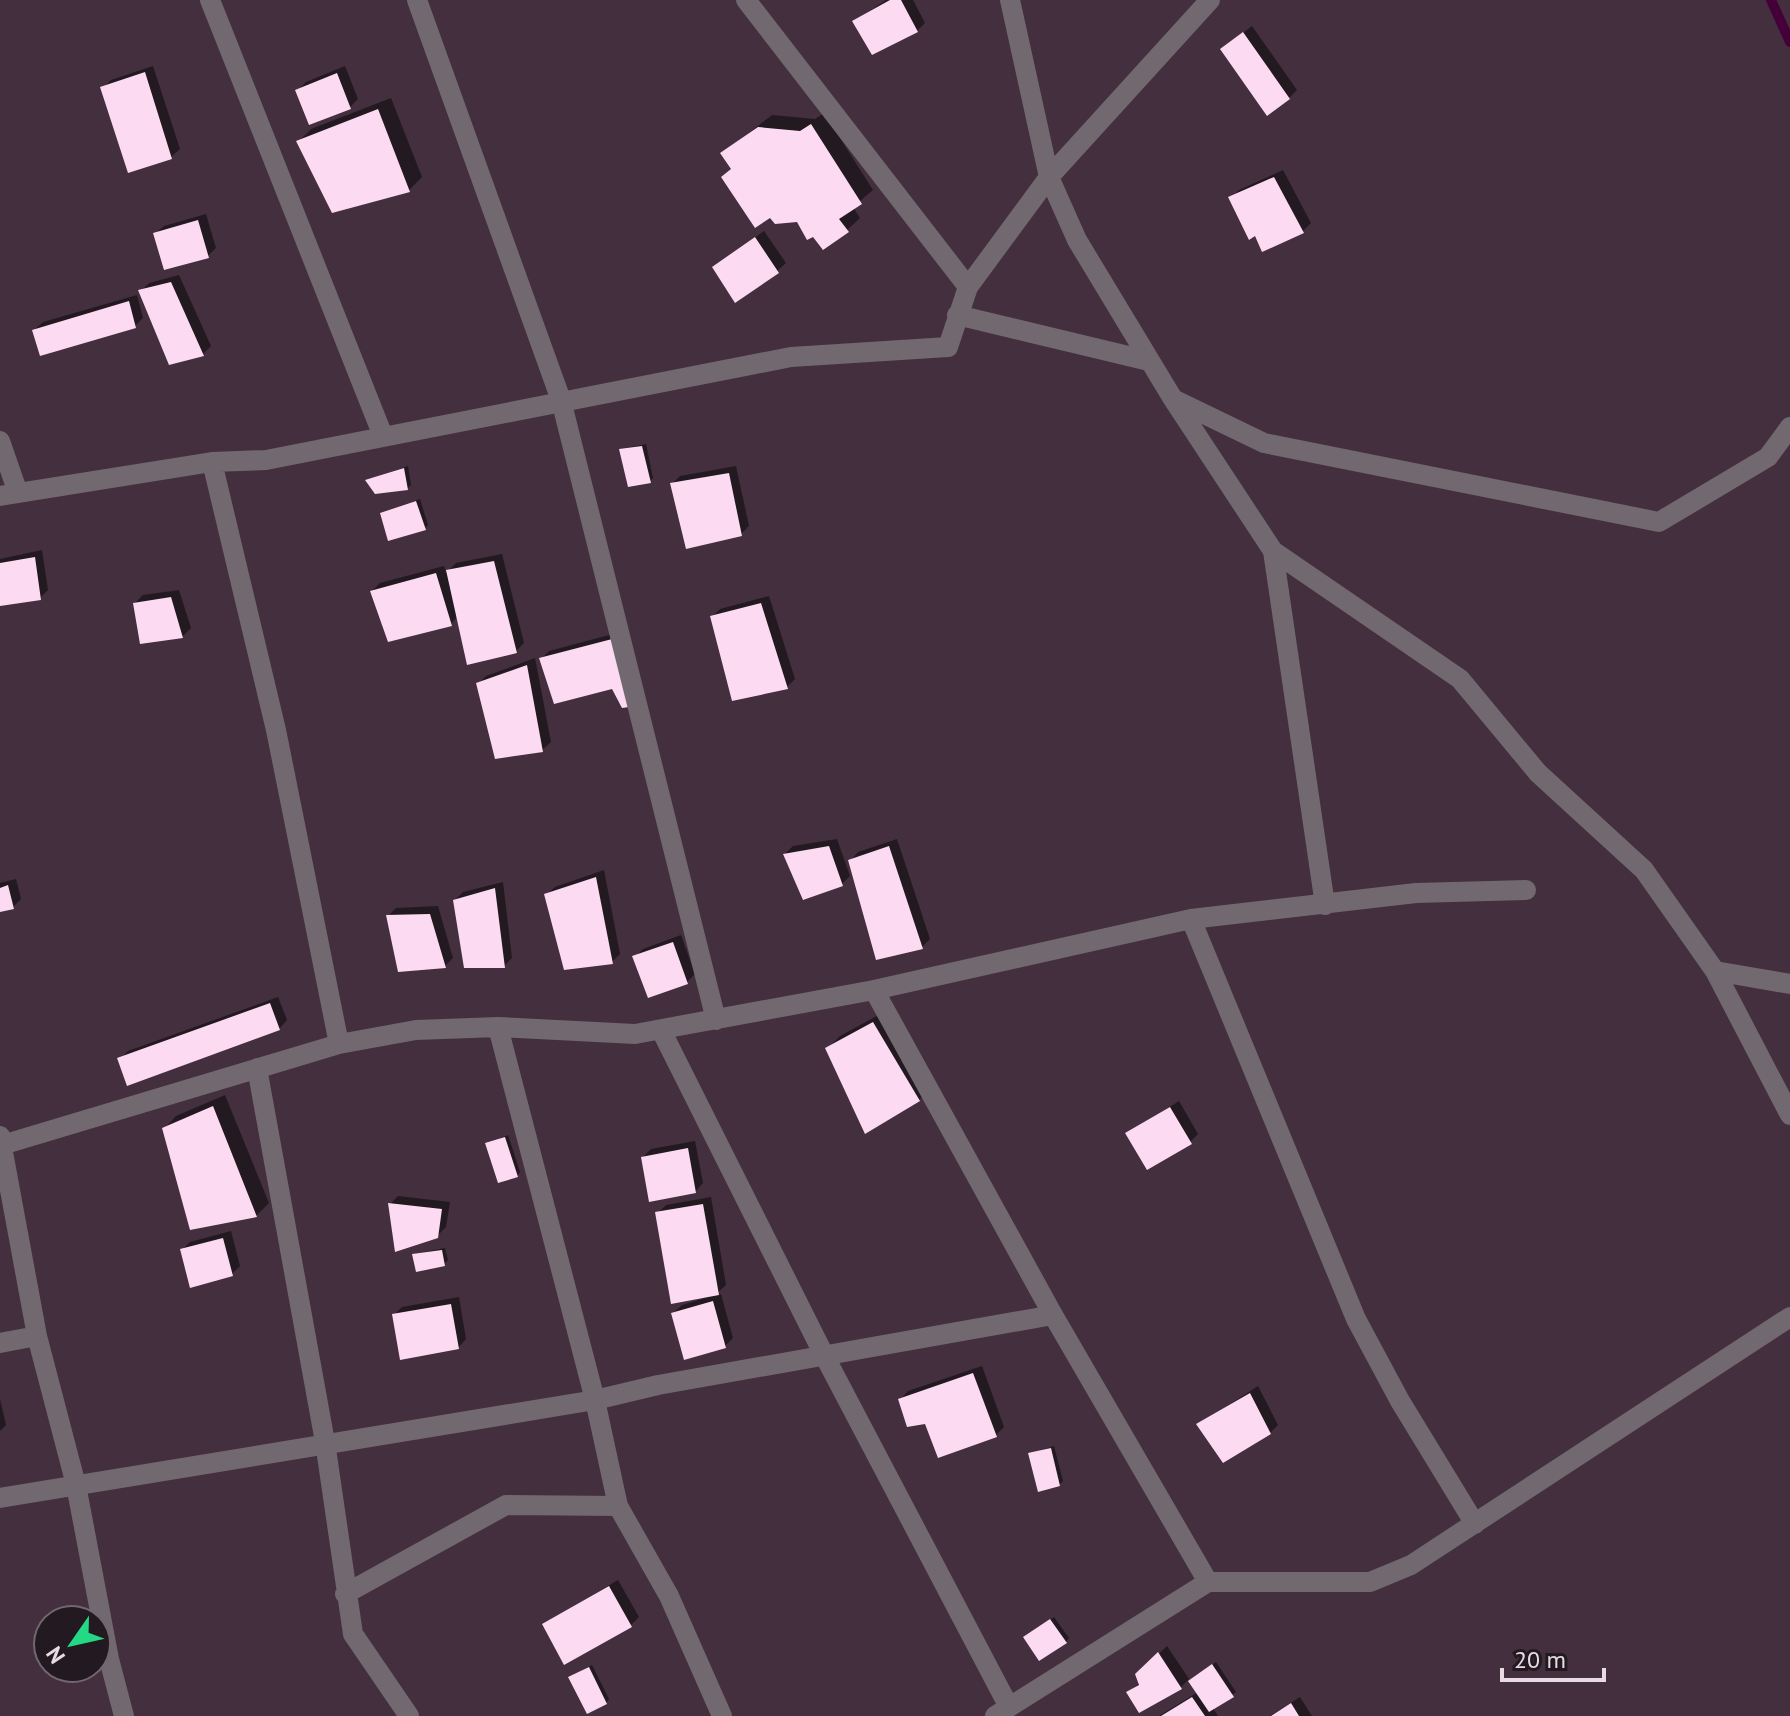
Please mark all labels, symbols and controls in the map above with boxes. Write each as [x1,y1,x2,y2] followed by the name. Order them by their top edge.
[32,1604,112,1684] north arrow
[1502,1632,1604,1682] scale bar
[40,1641,71,1669] text: N
[1514,1644,1566,1675] text: 20 m

